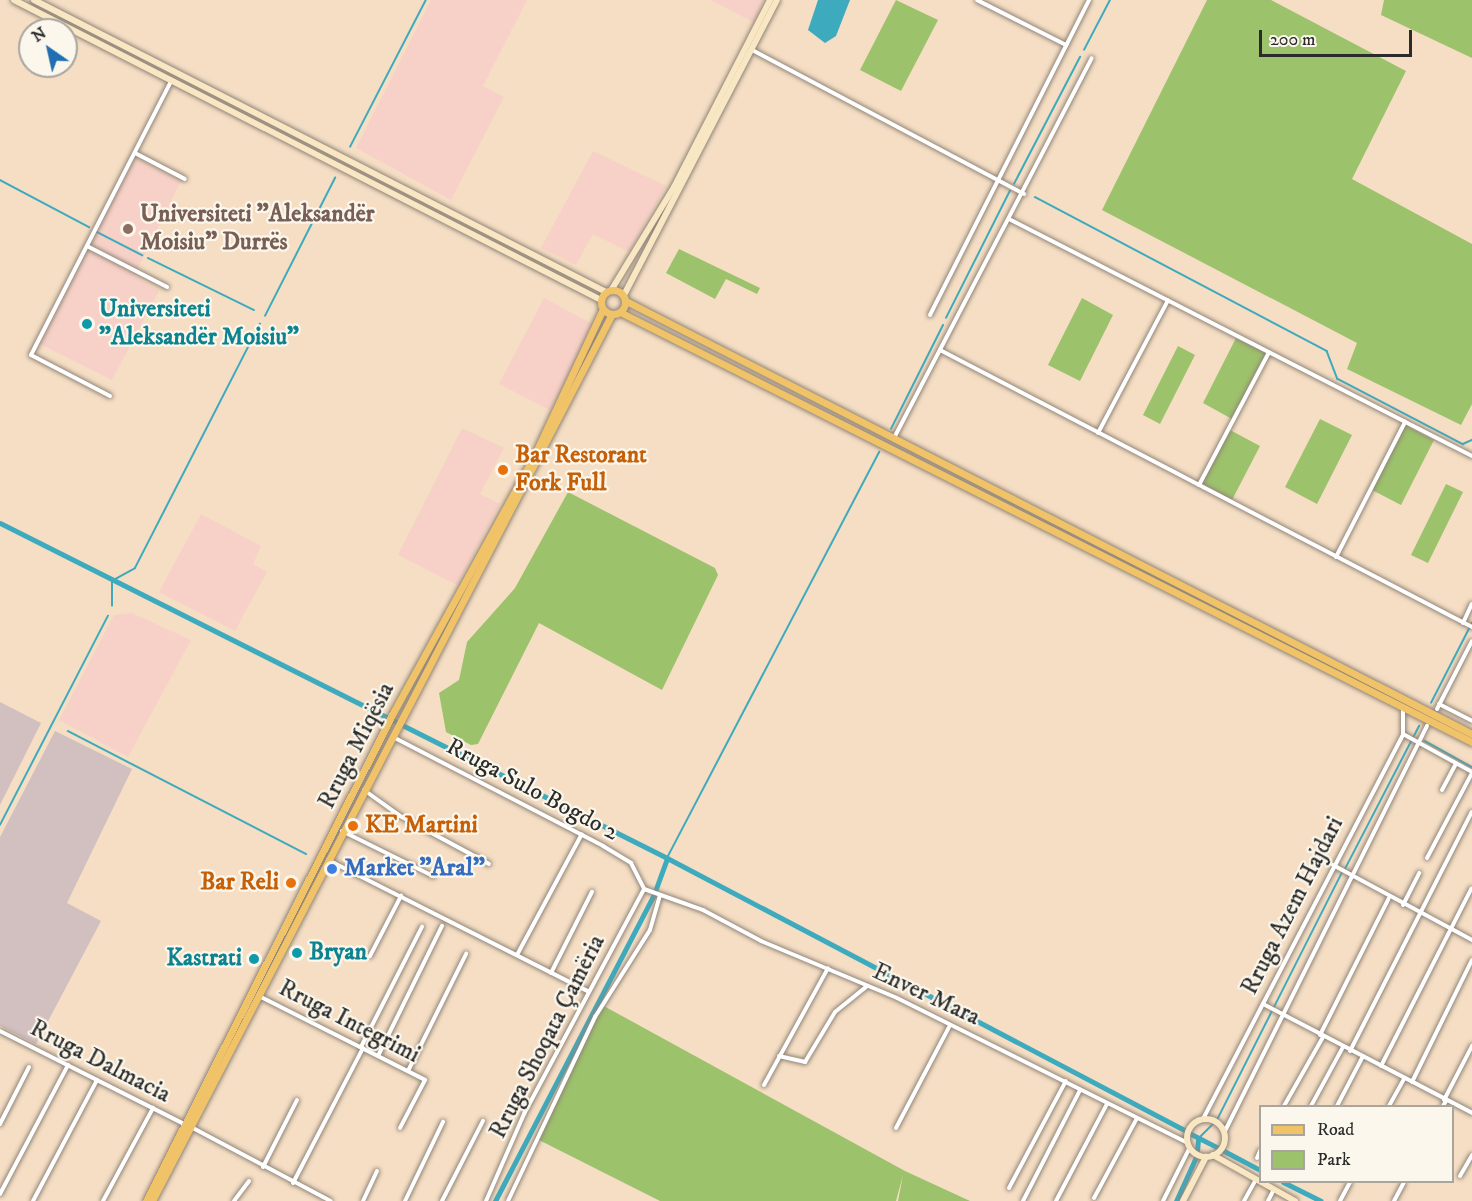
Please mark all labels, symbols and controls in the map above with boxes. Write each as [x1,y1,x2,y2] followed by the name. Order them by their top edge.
[18,18,78,78] north arrow
[1262,18,1415,56] scale bar
[28,23,50,47] text: N
[1270,29,1316,51] text: 200 m
[140,201,375,257] place label: Universiteti "Aleksandër Moisiu" Durrës
[121,222,135,236] marker: Universiteti "Aleksandër Moisiu" Durrës
[99,296,299,352] place label: Universiteti "Aleksandër Moisiu"
[80,317,94,331] marker: Universiteti "Aleksandër Moisiu"
[515,442,647,498] place label: Bar Restorant Fork Full
[496,463,510,477] marker: Bar Restorant Fork Full
[313,678,401,814] street label: Rruga Miqësia
[441,733,623,847] street label: Rruga Sulo Bogdo 2
[365,812,478,840] place label: KE Martini
[1236,812,1350,1000] street label: Rruga Azem Hajdari
[346,819,360,833] marker: KE Martini
[344,855,485,883] place label: Market "Aral"
[325,862,339,876] marker: Market "Aral"
[200,869,279,897] place label: Bar Reli
[284,876,298,890] marker: Bar Reli
[484,930,612,1144] street label: Rruga Shoqata Çamëria
[309,939,367,967] place label: Bryan
[166,945,242,973] place label: Kastrati
[290,946,304,960] marker: Bryan
[247,952,261,966] marker: Kastrati
[868,958,984,1032] street label: Enver Mara
[274,974,424,1070] street label: Rruga Integrimi
[25,1014,175,1110] street label: Rruga Dalmacia
[1259,1105,1454,1183] legend
[1317,1119,1354,1141] text: Road
[1317,1149,1351,1171] text: Park

